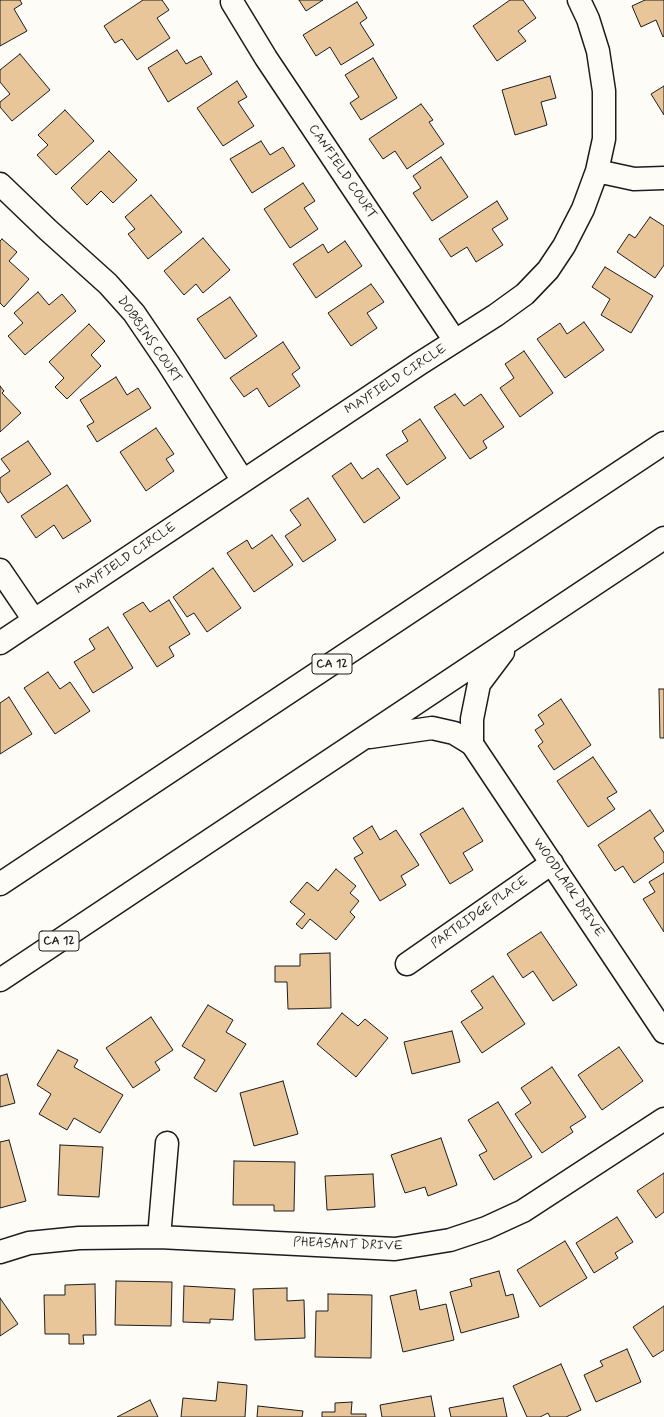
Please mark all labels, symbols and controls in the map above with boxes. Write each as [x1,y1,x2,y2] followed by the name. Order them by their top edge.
[305,122,379,222] street label: CANFIELD COURT
[113,294,185,386] street label: DOBBINS COURT
[342,341,450,419] street label: MAYFIELD CIRCLE
[73,520,179,598] street label: MAYFIELD CIRCLE
[312,654,352,674] road number: CA 12
[529,836,607,940] street label: WOODLARK DRIVE
[428,874,532,952] street label: PARTRIDGE PLACE
[39,931,79,951] road number: CA 12
[293,1235,403,1255] street label: PHEASANT DRIVE

